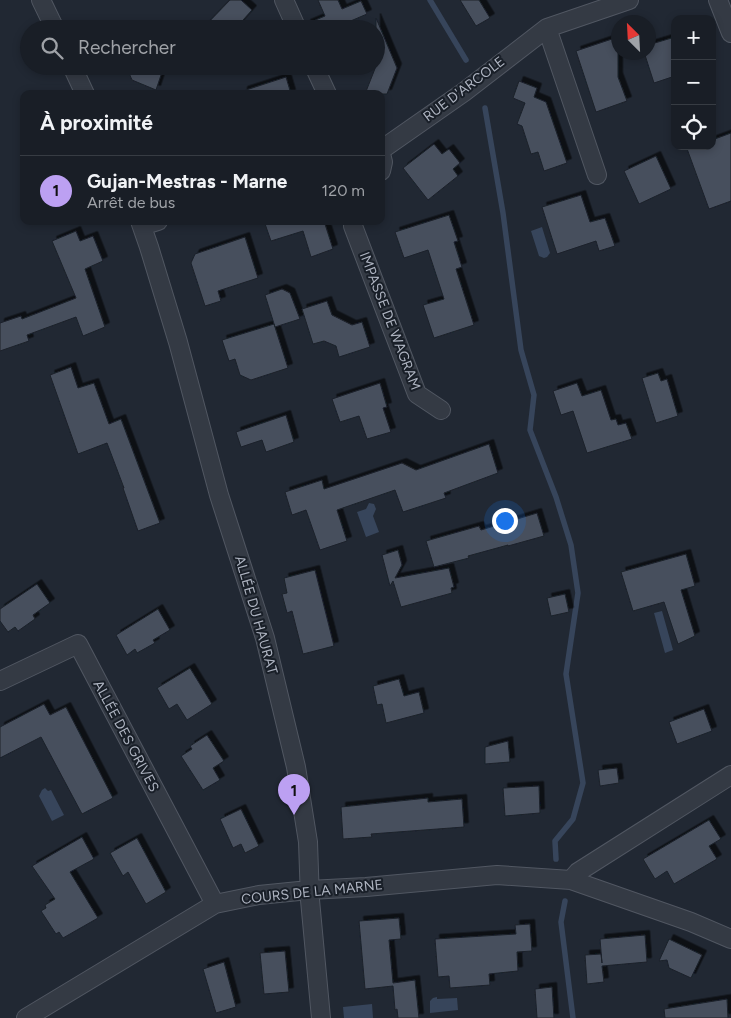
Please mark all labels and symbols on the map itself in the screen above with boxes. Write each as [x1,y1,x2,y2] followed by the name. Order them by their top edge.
[611,15,656,60] north arrow
[420,53,508,125] street label: RUE D'ARCOLE
[356,250,424,392] street label: IMPASSE DE WAGRAM
[492,508,518,534] your location
[231,554,281,677] street label: ALLÉE DU HAURAT
[89,677,163,795] street label: ALLÉE DES GRIVES
[278,774,310,815] pin: 1
[240,876,384,908] street label: COURS DE LA MARNE

